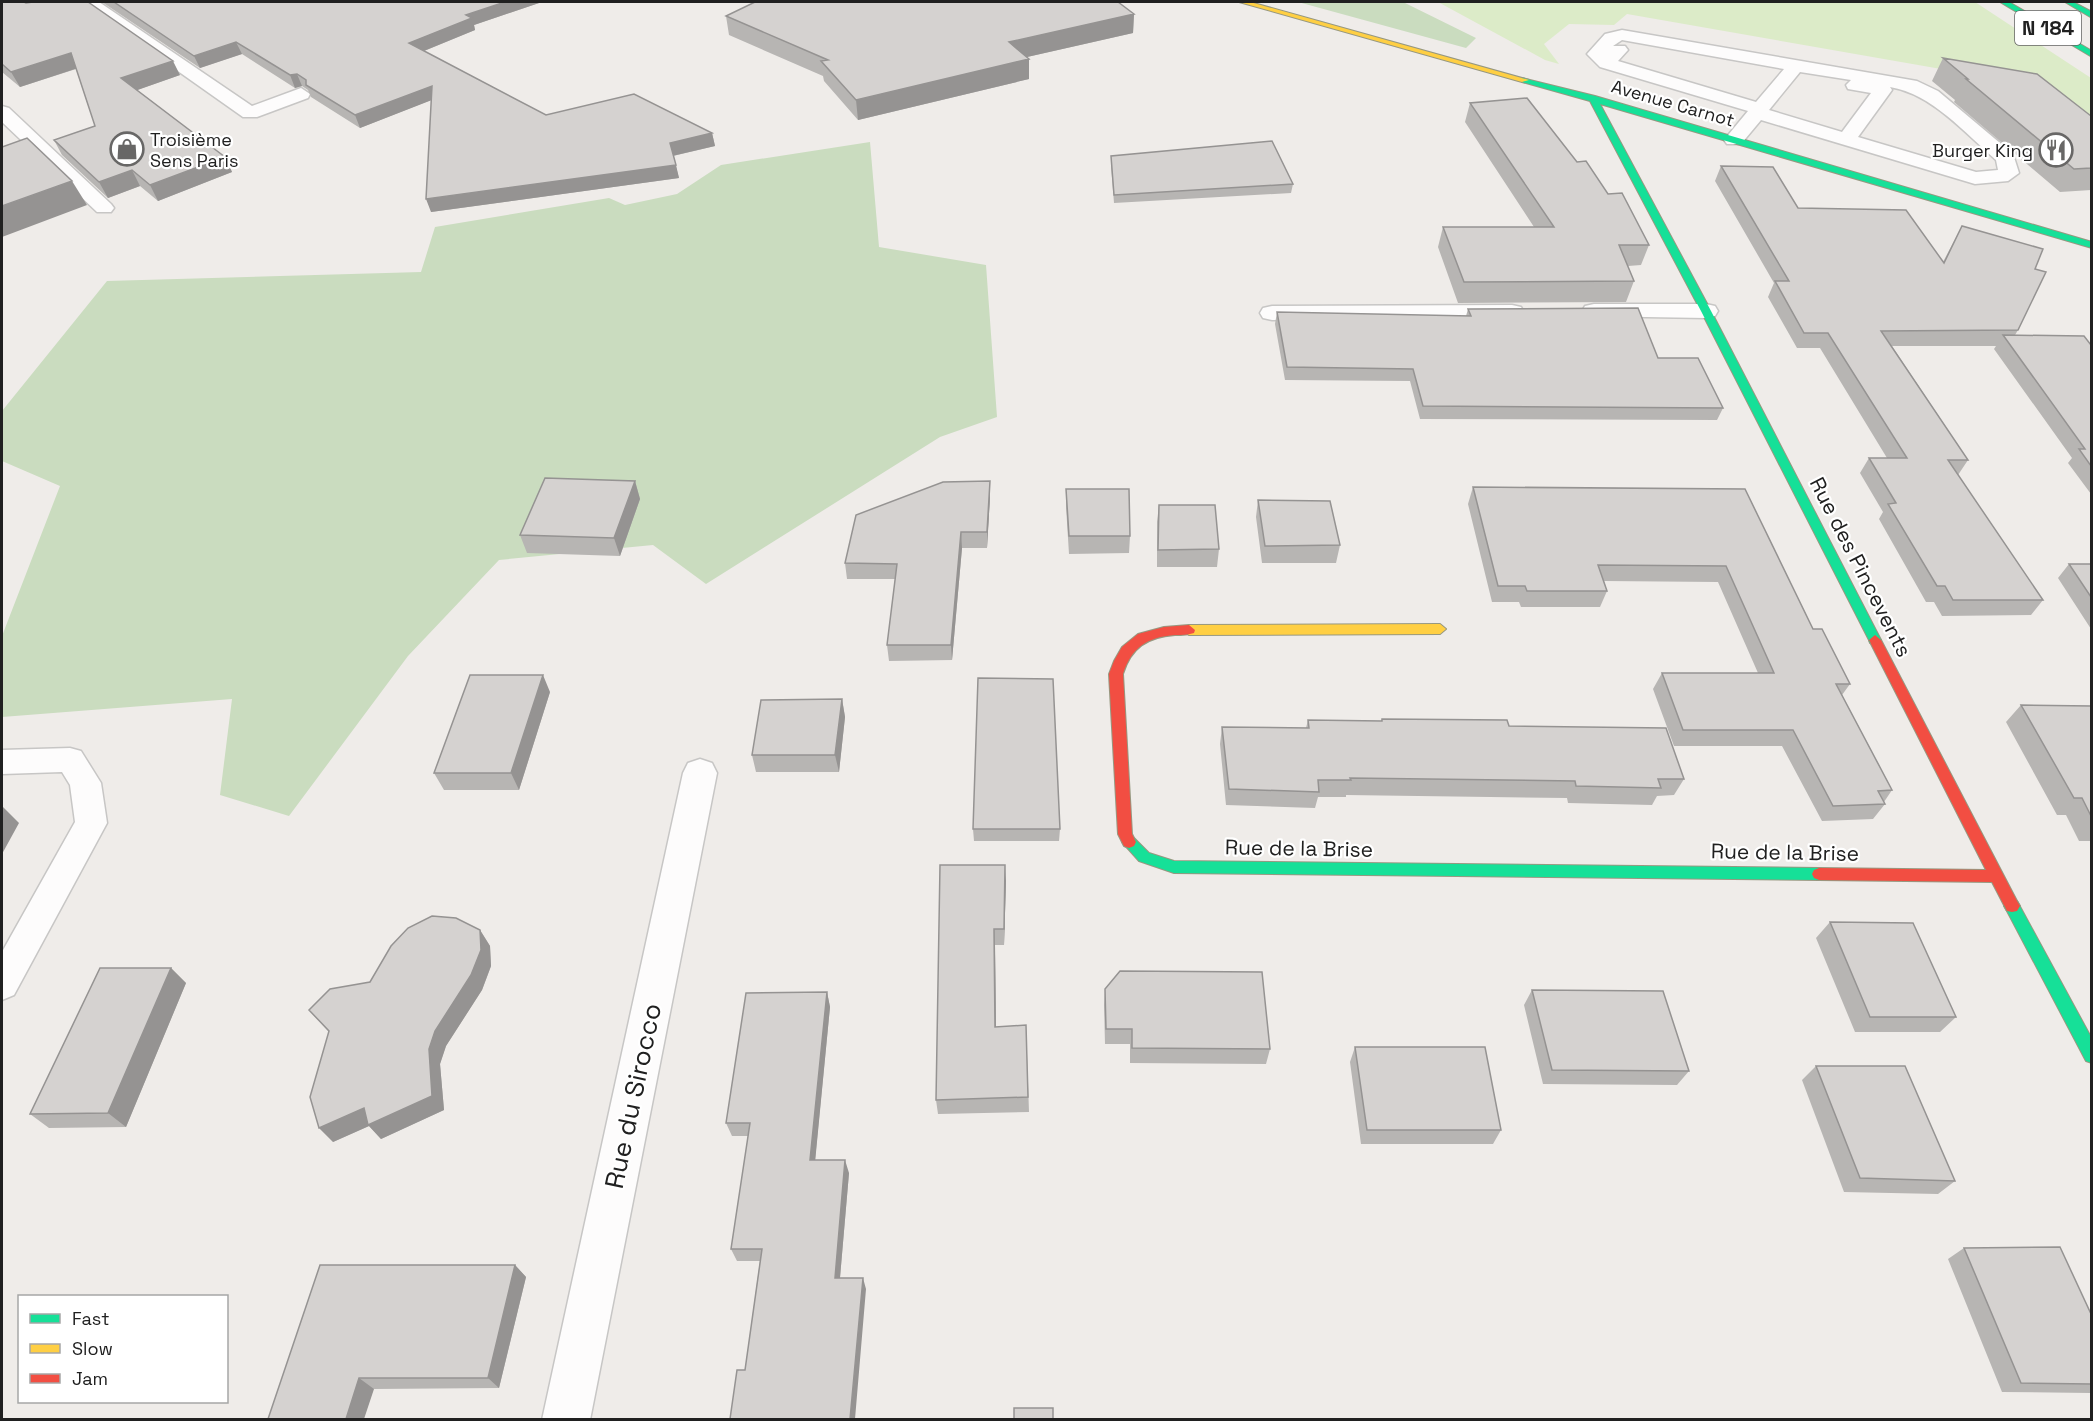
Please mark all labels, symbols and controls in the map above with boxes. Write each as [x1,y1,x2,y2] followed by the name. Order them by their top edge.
[2015,11,2081,45] road number: N 184
[1609,74,1737,132] street label: Avenue Carnot
[150,128,238,172] place label: Troisième Sens Paris
[109,131,145,167] shop icon: Troisième Sens Paris
[2038,132,2074,168] restaurant icon: Burger King
[1932,139,2033,162] place label: Burger King
[1804,473,1918,661] street label: Rue des Pincevents
[1225,833,1373,863] street label: Rue de la Brise
[1711,837,1859,867] street label: Rue de la Brise
[597,1000,669,1192] street label: Rue du Sirocco
[18,1295,228,1403] legend
[72,1307,109,1330] text: Fast
[72,1337,113,1360] text: Slow
[72,1367,108,1390] text: Jam

